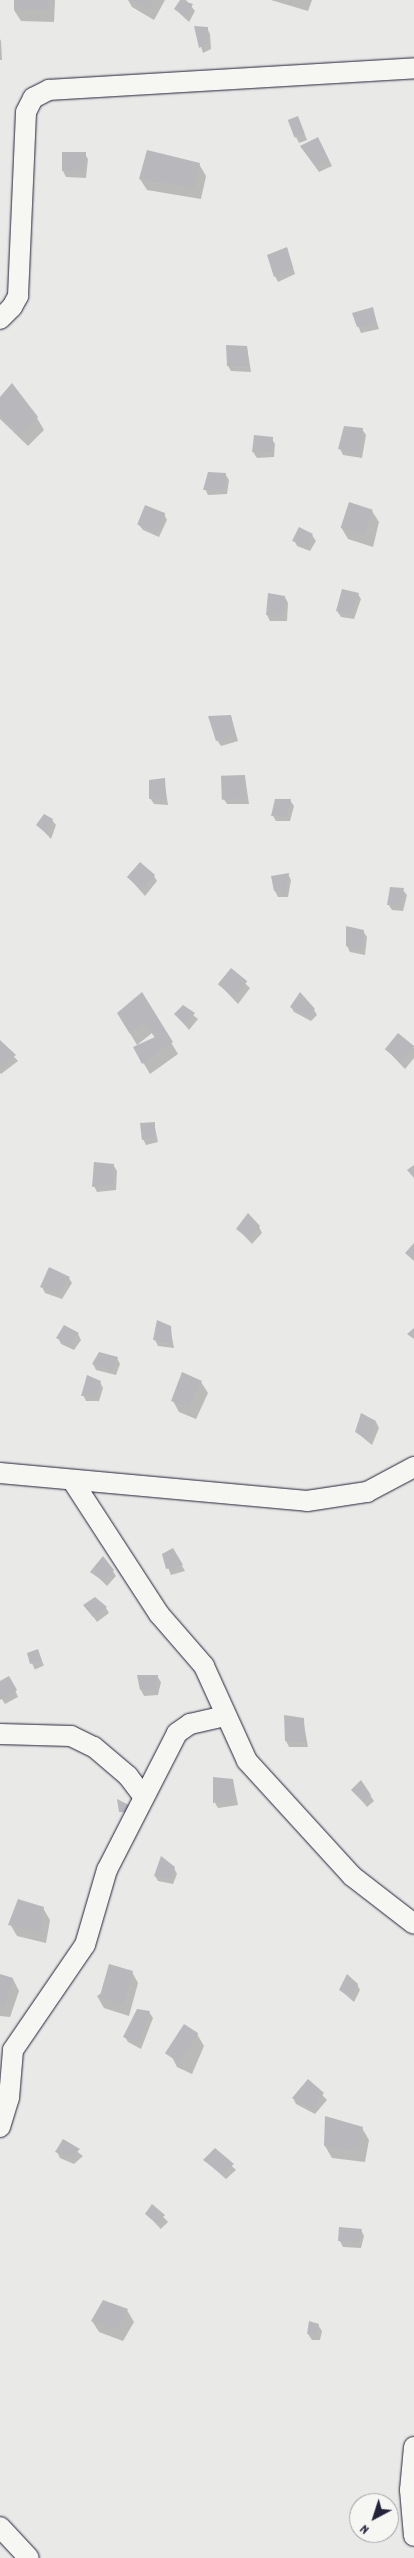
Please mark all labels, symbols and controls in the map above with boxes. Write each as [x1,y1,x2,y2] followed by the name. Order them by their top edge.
[349,2493,399,2543] north arrow
[356,2519,374,2539] text: N

